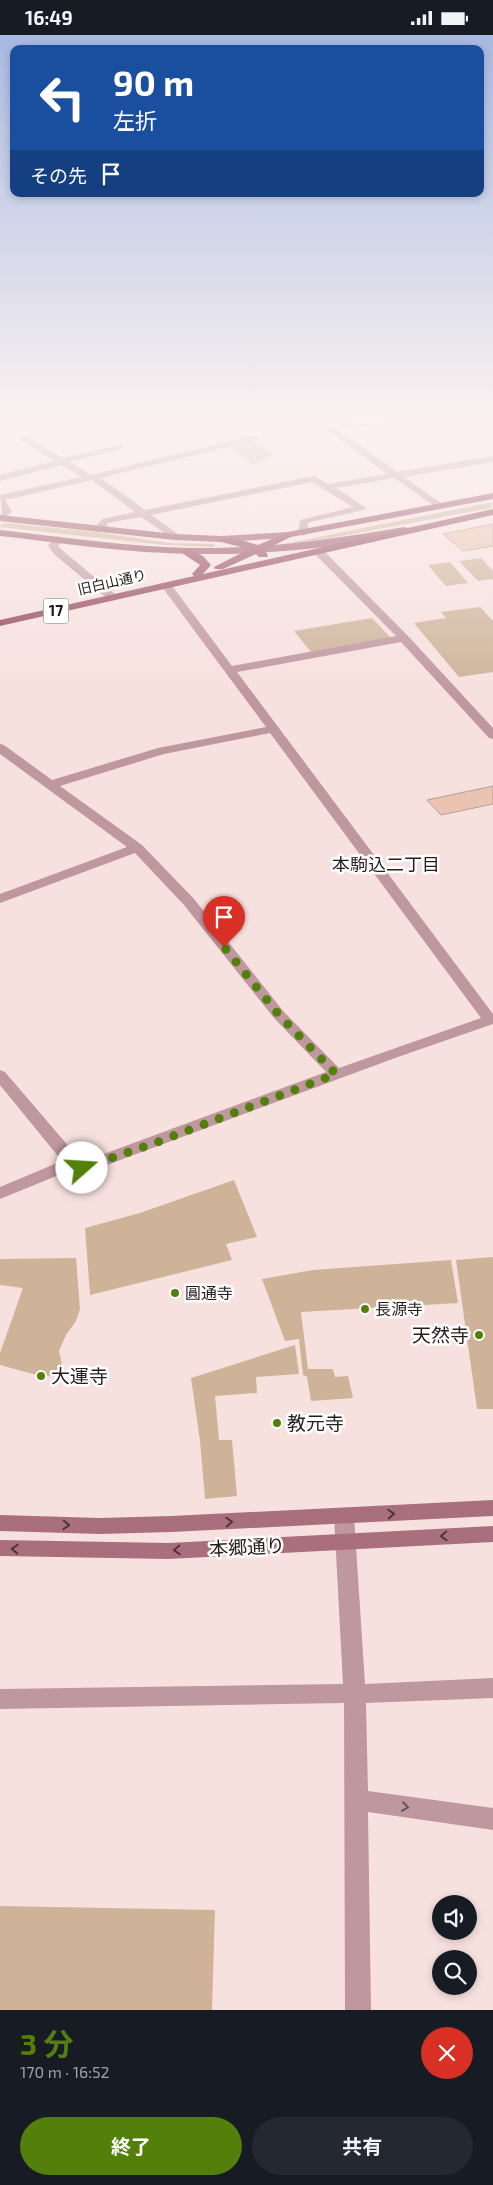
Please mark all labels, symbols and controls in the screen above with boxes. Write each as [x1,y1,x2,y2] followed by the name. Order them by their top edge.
[25,6,73,29] text: 16:49
[113,61,194,103] text: 90 m
[30,65,95,130] icon: left
[113,107,157,133] text: 左折
[97,160,125,188] icon: arrive
[30,164,87,187] text: その先
[76,565,148,598] street label: 旧白山通り
[44,599,68,623] road number: 17
[332,853,440,875] district label: 本駒込二丁目
[203,896,245,947] pin
[210,903,238,931] icon: arrive
[55,1141,107,1193] position arrow
[185,1283,233,1302] place label: 圓通寺
[169,1287,181,1299] marker: 圓通寺
[375,1299,423,1318] place label: 長源寺
[359,1303,371,1315] marker: 長源寺
[412,1323,469,1346] place label: 天然寺
[473,1329,485,1341] marker: 天然寺
[51,1364,108,1387] place label: 大運寺
[35,1370,47,1382] marker: 大運寺
[287,1411,344,1434] place label: 教元寺
[271,1417,283,1429] marker: 教元寺
[387,1508,395,1519] one-way arrow
[225,1516,233,1527] one-way arrow
[62,1520,70,1530] one-way arrow
[440,1531,448,1542] one-way arrow
[208,1533,286,1560] street label: 本郷通り
[10,1543,18,1554] one-way arrow
[173,1545,181,1556] one-way arrow
[401,1801,409,1812] one-way arrow
[432,1895,477,1995] map controls
[432,1895,477,1940] button: sound
[432,1950,477,1995] button: search
[20,2025,74,2061] text: 3 分
[421,2027,473,2079] button: close
[20,2062,110,2081] text: 170 m · 16:52
[20,2117,242,2175] button: 終了
[252,2117,473,2175] button: 共有

